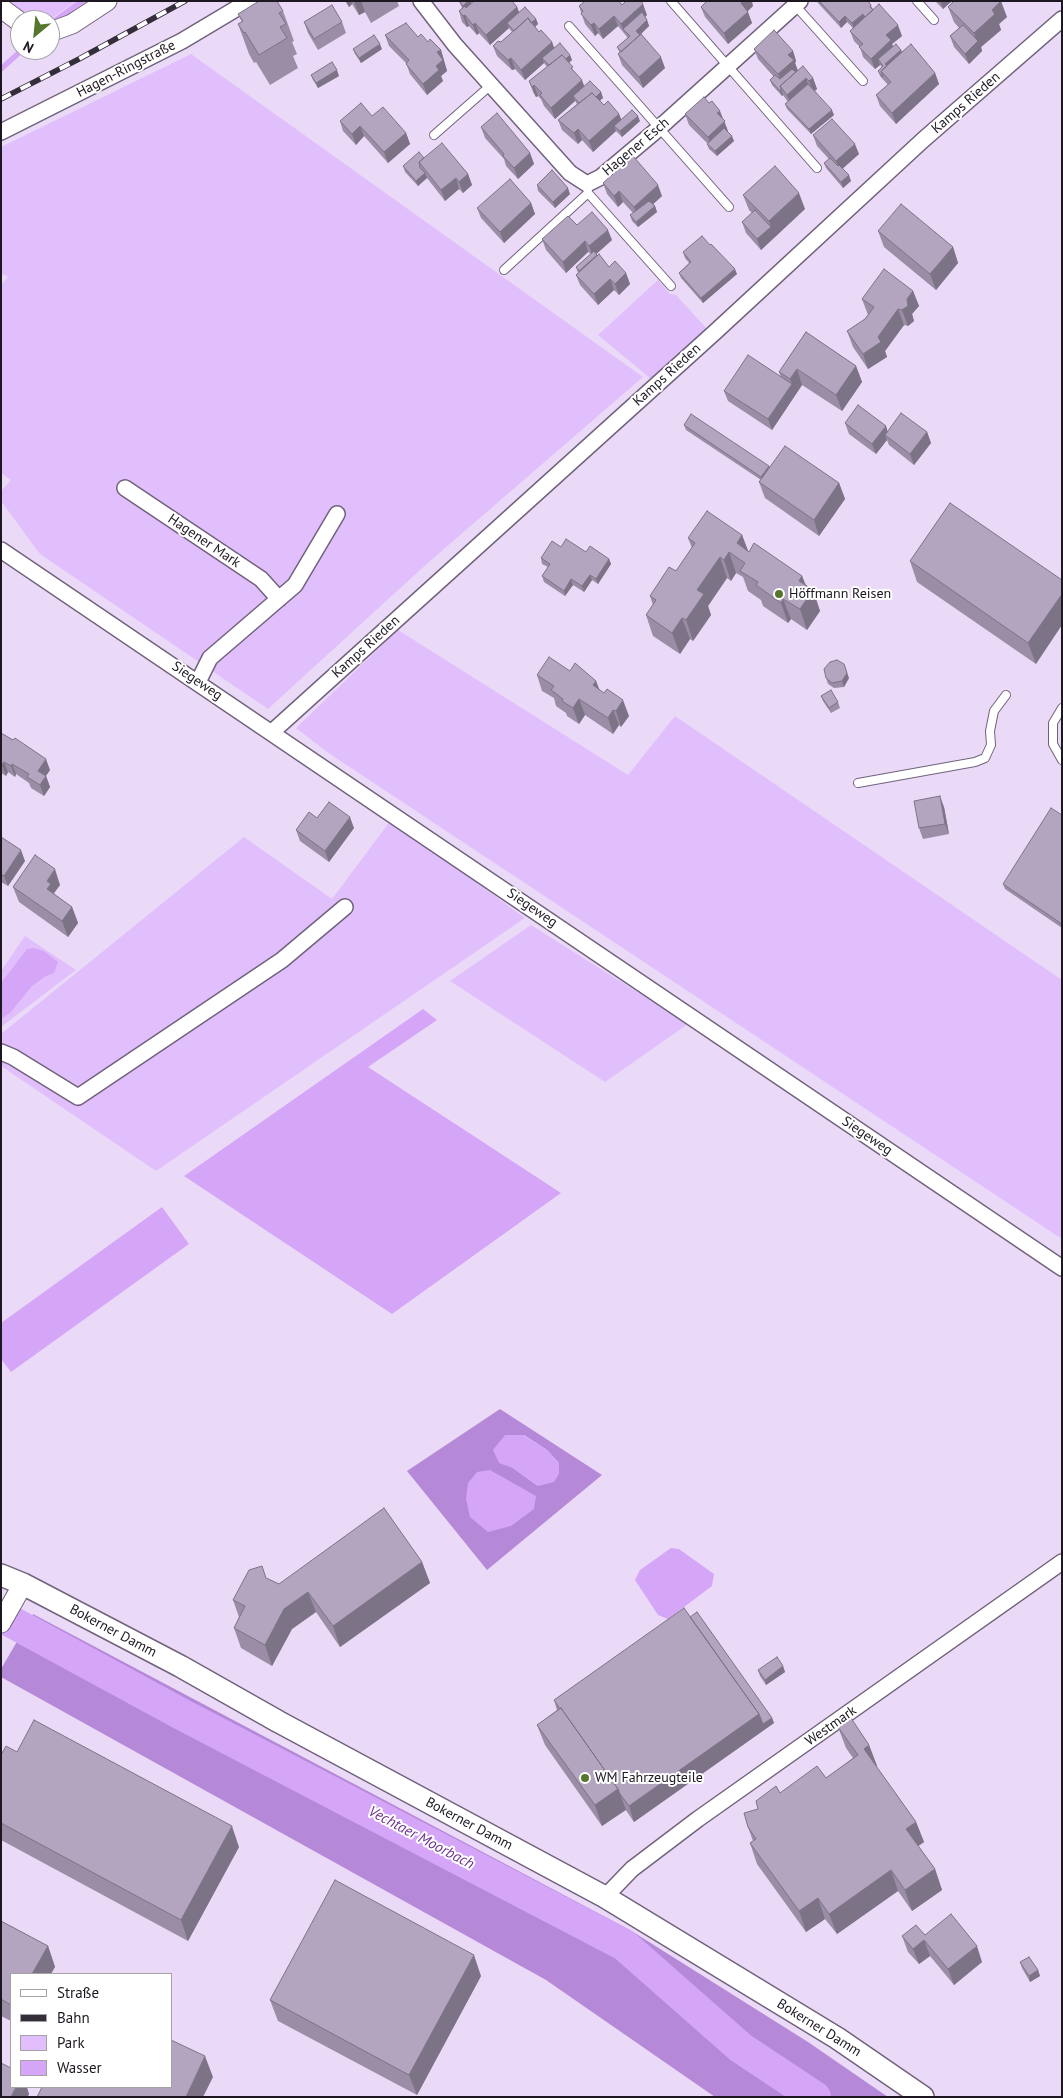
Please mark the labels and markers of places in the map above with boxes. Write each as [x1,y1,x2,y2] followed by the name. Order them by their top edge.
[789,586,891,602] place label: Höffmann Reisen
[773,588,785,600] marker: Höffmann Reisen
[595,1770,703,1786] place label: WM Fahrzeugteile
[579,1772,591,1784] marker: WM Fahrzeugteile

